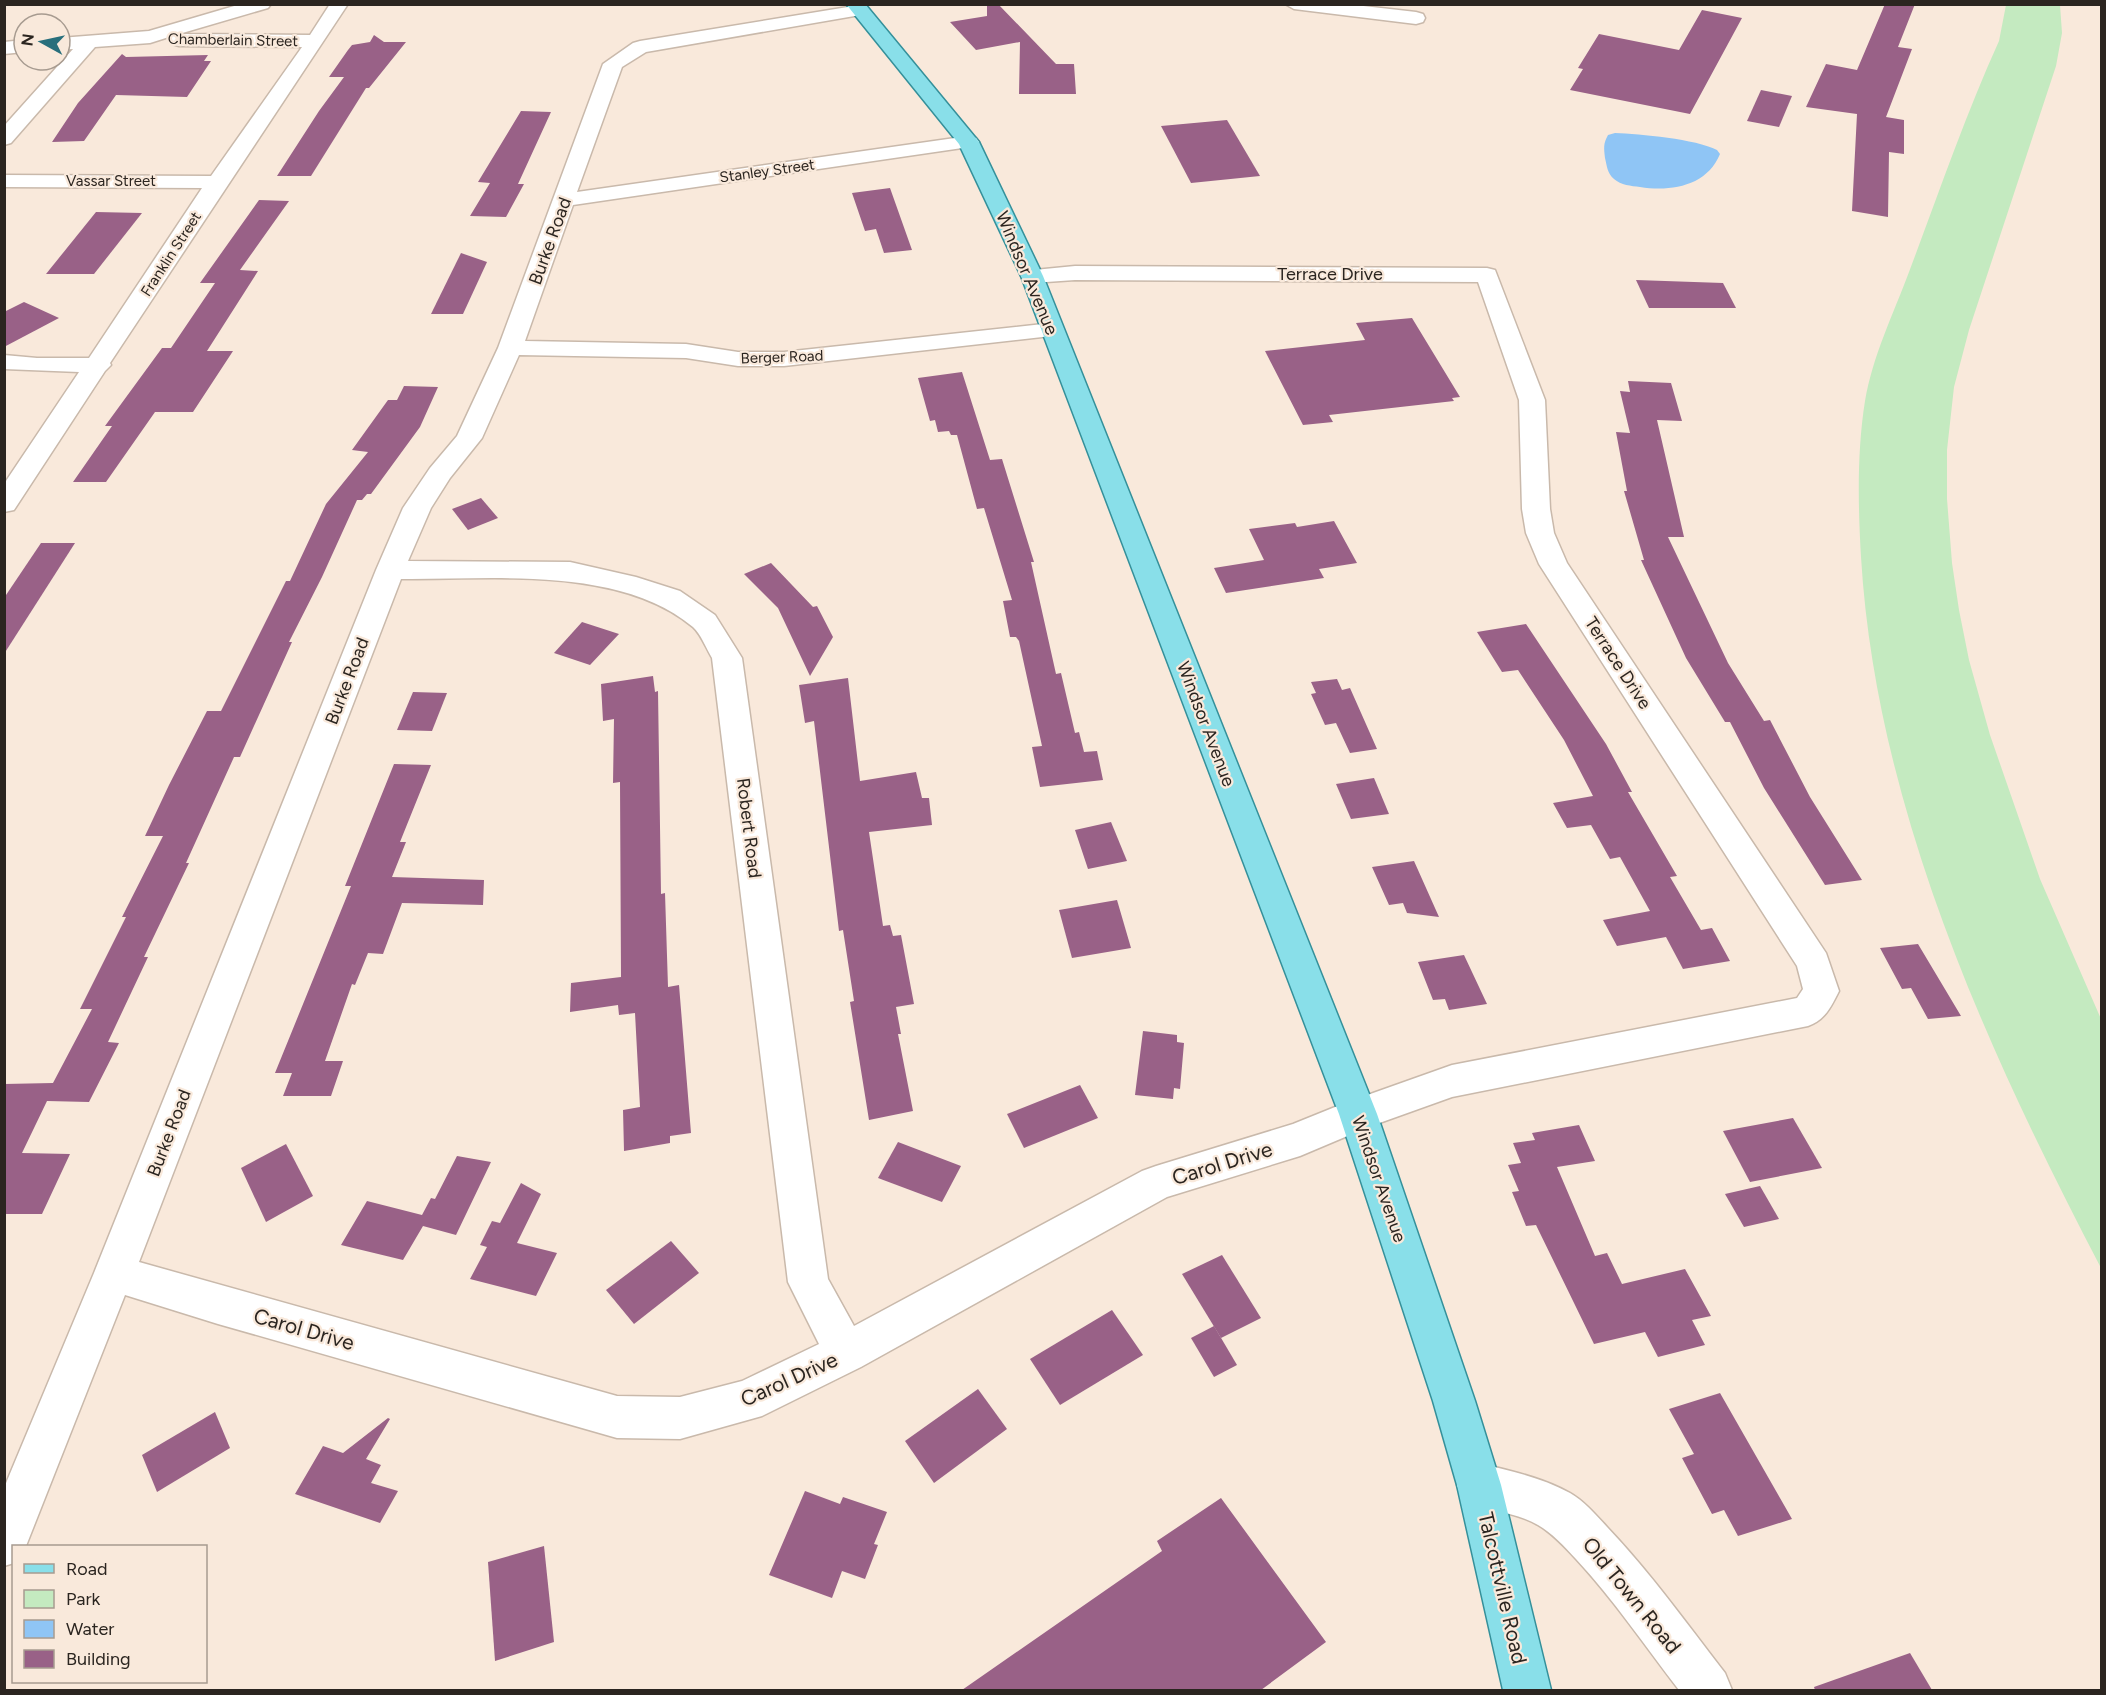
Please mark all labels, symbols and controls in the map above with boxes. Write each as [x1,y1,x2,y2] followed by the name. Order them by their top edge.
[12,12,72,72] north arrow
[168,30,299,50] street label: Chamberlain Street
[17,33,38,47] text: N
[718,155,816,187] street label: Stanley Street
[66,172,156,190] street label: Vassar Street
[524,194,576,288] street label: Burke Road
[137,208,205,300] street label: Franklin Street
[991,208,1063,338] street label: Windsor Avenue
[1277,263,1383,285] street label: Terrace Drive
[740,347,824,367] street label: Berger Road
[1580,613,1656,713] street label: Terrace Drive
[320,634,374,728] street label: Burke Road
[1172,658,1240,790] street label: Windsor Avenue
[732,777,766,879] street label: Robert Road
[142,1086,196,1180] street label: Burke Road
[1347,1113,1411,1245] street label: Windsor Avenue
[1169,1136,1275,1190] street label: Carol Drive
[251,1303,357,1355] street label: Carol Drive
[737,1347,841,1411] street label: Carol Drive
[1473,1510,1533,1666] street label: Talcottville Road
[1578,1532,1686,1658] street label: Old Town Road
[12,1545,207,1683] legend
[66,1558,107,1580] text: Road
[66,1588,101,1610] text: Park
[66,1618,114,1640] text: Water
[66,1648,131,1670] text: Building

